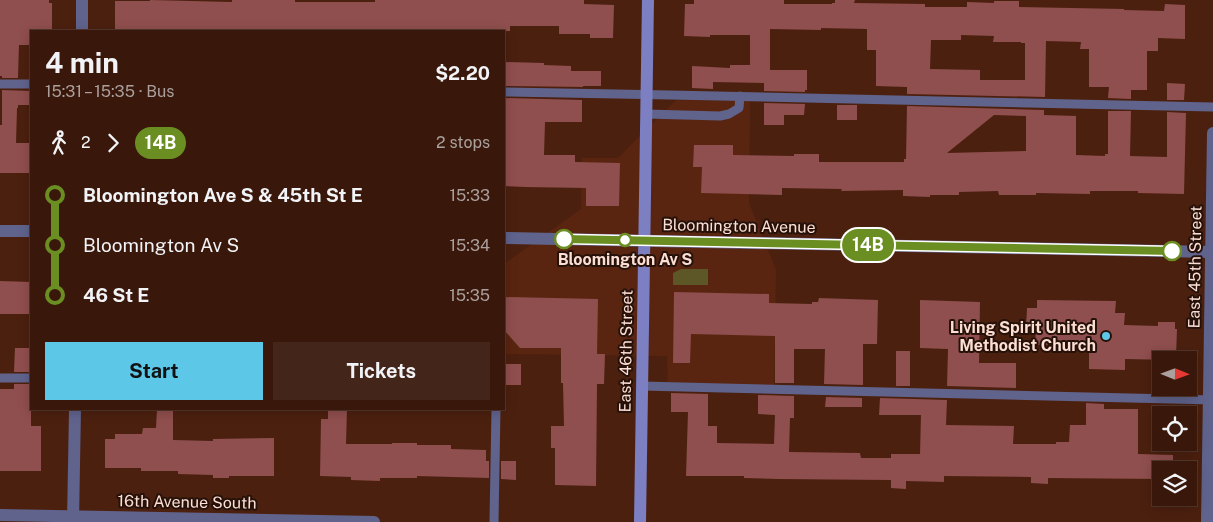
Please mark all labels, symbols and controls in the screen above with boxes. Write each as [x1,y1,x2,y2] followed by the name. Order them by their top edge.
[45,46,119,79] text: 4 min
[435,62,490,84] text: $2.20
[45,82,174,101] text: 15:31 – 15:35 · Bus
[45,129,73,157] icon: walk
[99,129,127,157] icon: forward
[145,132,176,153] text: 14B
[81,133,91,152] text: 2
[436,133,490,152] text: 2 stops
[83,184,363,206] text: Bloomington Ave S & 45th St E
[450,186,490,205] text: 15:33
[1184,205,1206,329] street label: East 45th Street
[662,215,816,237] street label: Bloomington Avenue
[554,229,574,249] unlabelled marker
[839,229,897,261] line badge: 14B
[618,233,632,247] marker: Bloomington Av S
[83,234,239,256] text: Bloomington Av S
[852,234,884,255] text: 14B
[450,236,490,255] text: 15:34
[1162,241,1182,261] unlabelled marker
[558,250,692,269] place label: Bloomington Av S
[83,284,149,306] text: 46 St E
[449,286,490,305] text: 15:35
[615,289,637,413] street label: East 46th Street
[950,318,1096,355] place label: Living Spirit United Methodist Church
[1100,330,1112,342] marker: Living Spirit United Methodist Church
[45,342,263,400] button: Start
[273,342,490,400] button: Tickets
[1152,351,1198,396] north arrow
[1152,351,1197,506] map controls
[1152,406,1197,451] button: locate
[1152,461,1197,506] button: layers
[117,491,257,513] street label: 16th Avenue South

